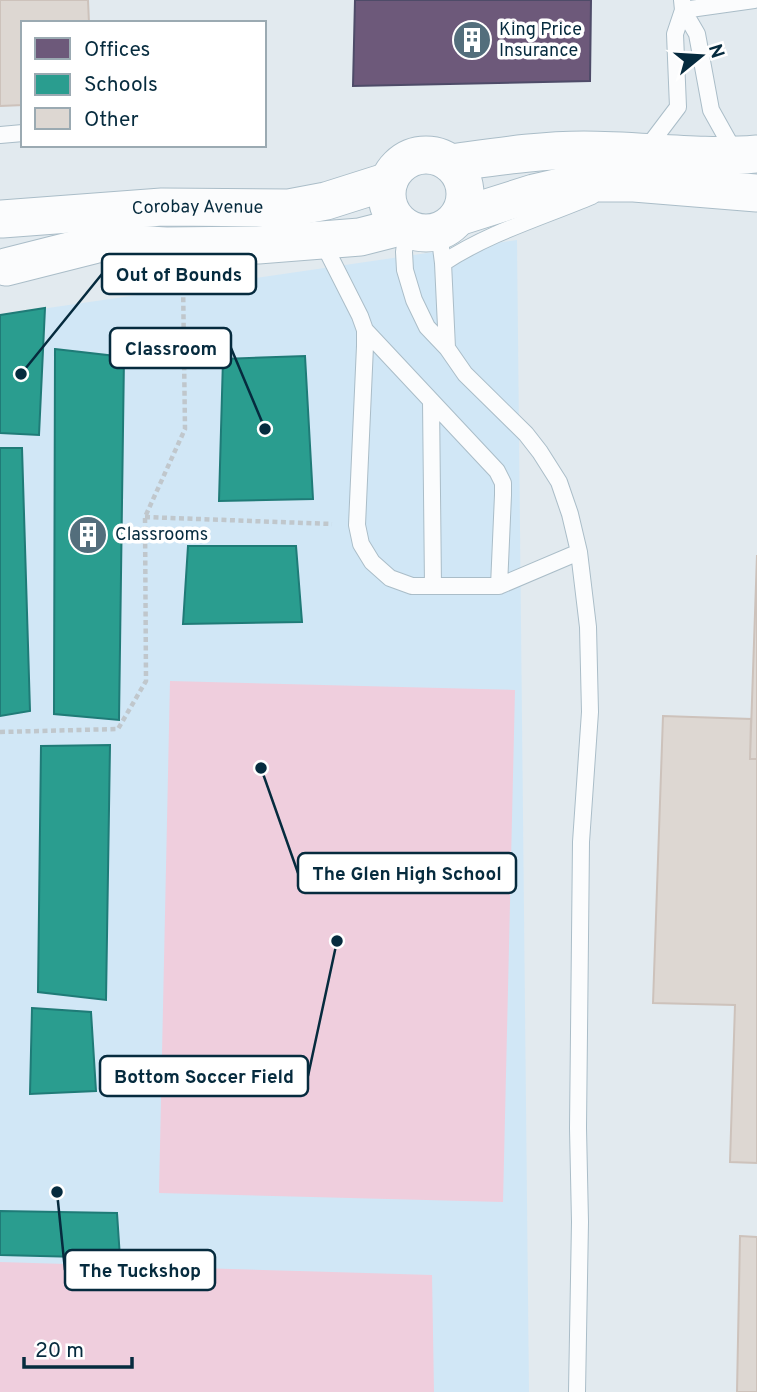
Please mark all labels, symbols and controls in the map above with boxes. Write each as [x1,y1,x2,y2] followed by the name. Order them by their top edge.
[451,19,493,61] building icon: King Price Insurance
[499,19,582,63] place label: King Price Insurance
[21,21,266,147] legend
[666,21,736,91] north arrow
[84,37,150,64] text: Offices
[702,41,729,62] text: N
[84,72,158,99] text: Schools
[84,107,139,134] text: Other
[131,195,263,221] street label: Corobay Avenue
[102,254,256,294] callout: Out of Bounds
[116,264,242,288] text: Out of Bounds
[110,328,231,368] callout: Classroom
[125,338,217,362] text: Classroom
[67,514,109,556] building icon: Classrooms
[115,524,208,547] place label: Classrooms
[298,853,516,893] callout: The Glen High School
[312,863,502,887] text: The Glen High School
[100,1056,308,1096] callout: Bottom Soccer Field
[114,1066,294,1090] text: Bottom Soccer Field
[65,1250,215,1290] callout: The Tuckshop
[79,1260,201,1284] text: The Tuckshop
[24,1326,133,1370] scale bar
[35,1338,84,1365] text: 20 m

